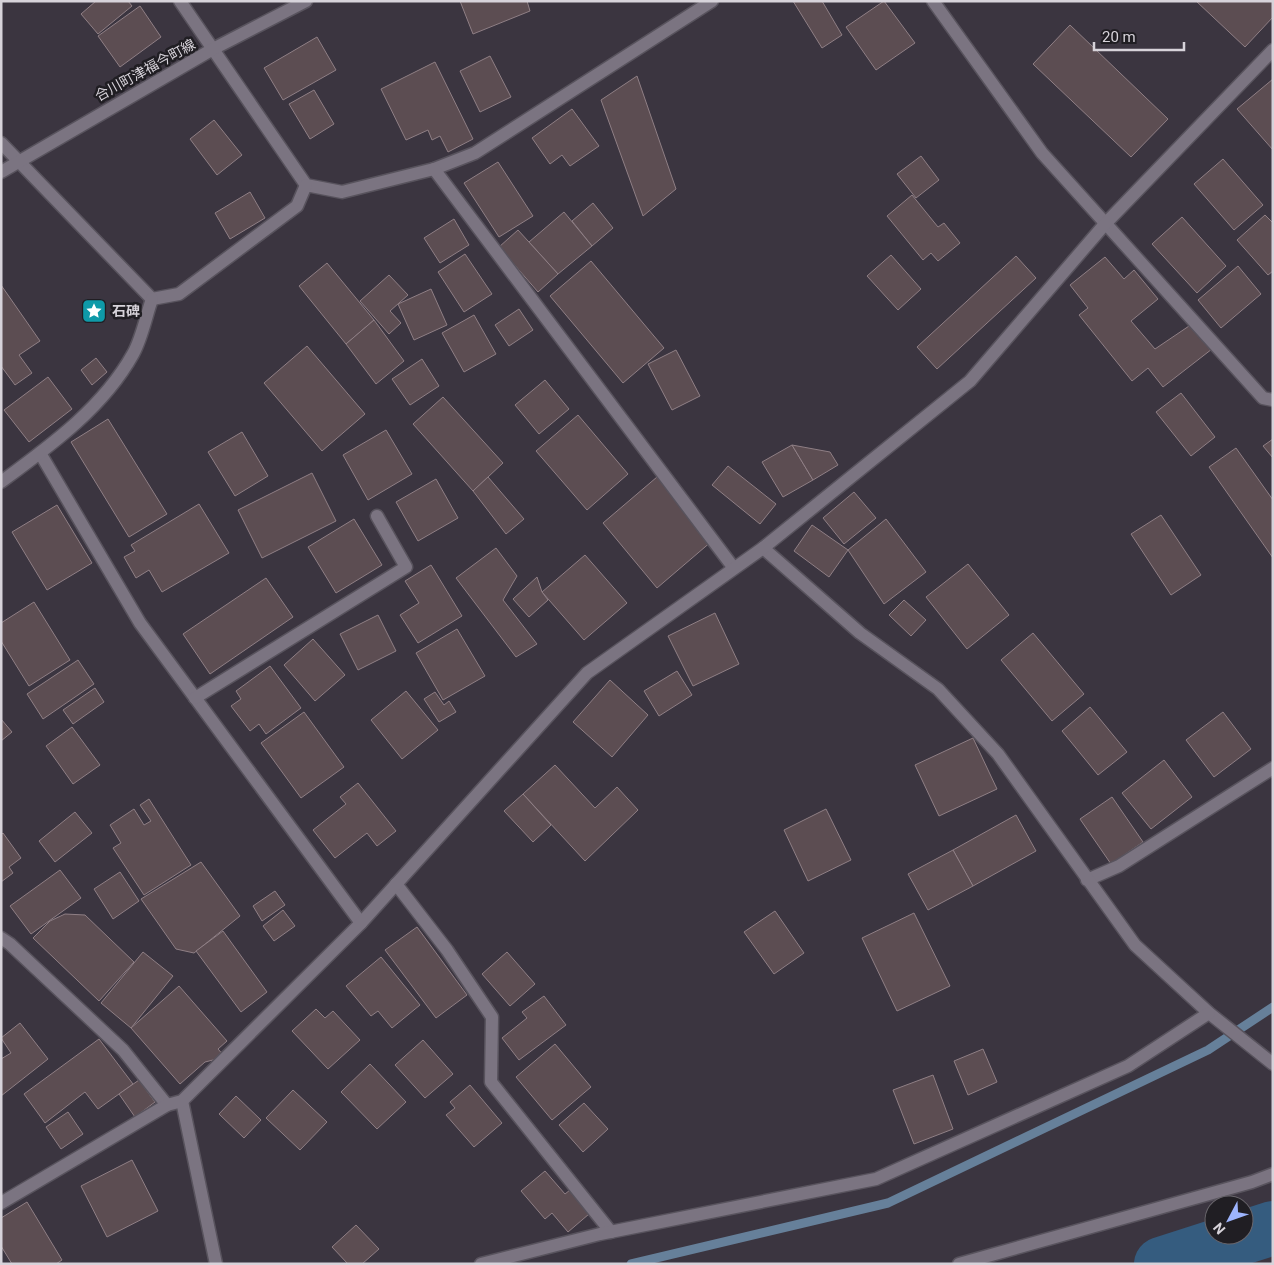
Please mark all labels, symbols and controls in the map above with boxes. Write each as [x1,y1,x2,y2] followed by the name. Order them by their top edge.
[1094,20,1184,52] scale bar
[1102,28,1136,46] text: 20 m
[92,36,198,104] street label: 合川町津福今町線
[81,298,107,324] place icon: 石碑
[112,303,140,319] place label: 石碑
[1204,1195,1254,1245] north arrow
[1210,1220,1228,1238] text: N

